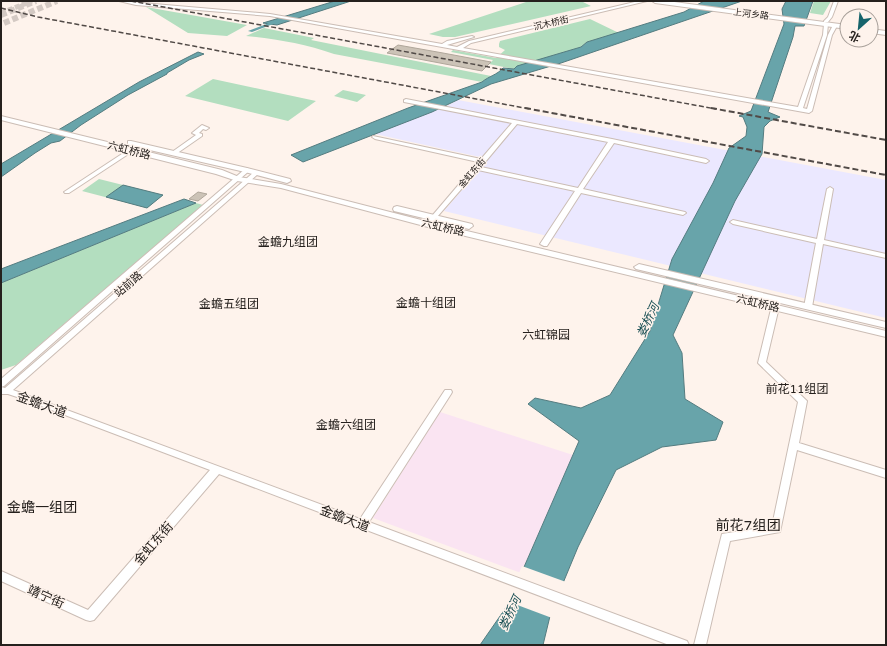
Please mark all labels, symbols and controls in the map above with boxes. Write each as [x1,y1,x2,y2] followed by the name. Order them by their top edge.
[732,7,769,22] street label: 上河乡路
[839,8,879,48] north arrow
[532,14,570,33] street label: 沉木桥街
[847,28,863,45] text: 北
[106,139,152,162] street label: 六虹桥路
[456,156,488,191] street label: 金虹东街
[420,216,466,239] street label: 六虹桥路
[258,235,318,249] district label: 金蟾九组团
[112,269,145,300] street label: 站前路
[735,292,781,315] street label: 六虹桥路
[396,296,456,310] district label: 金蟾十组团
[199,297,259,311] district label: 金蟾五组团
[634,299,663,339] water label: 娄桥河
[522,328,570,342] district label: 六虹锦园
[765,382,829,396] district label: 前花11组团
[14,389,69,421] street label: 金蟾大道
[316,418,376,432] district label: 金蟾六组团
[7,499,77,516] district label: 金蟾一组团
[317,502,372,536] street label: 金蟾大道
[716,517,780,534] district label: 前花7组团
[131,519,177,569] street label: 金虹东街
[25,582,67,612] street label: 靖宁街
[496,592,525,632] water label: 娄桥河

